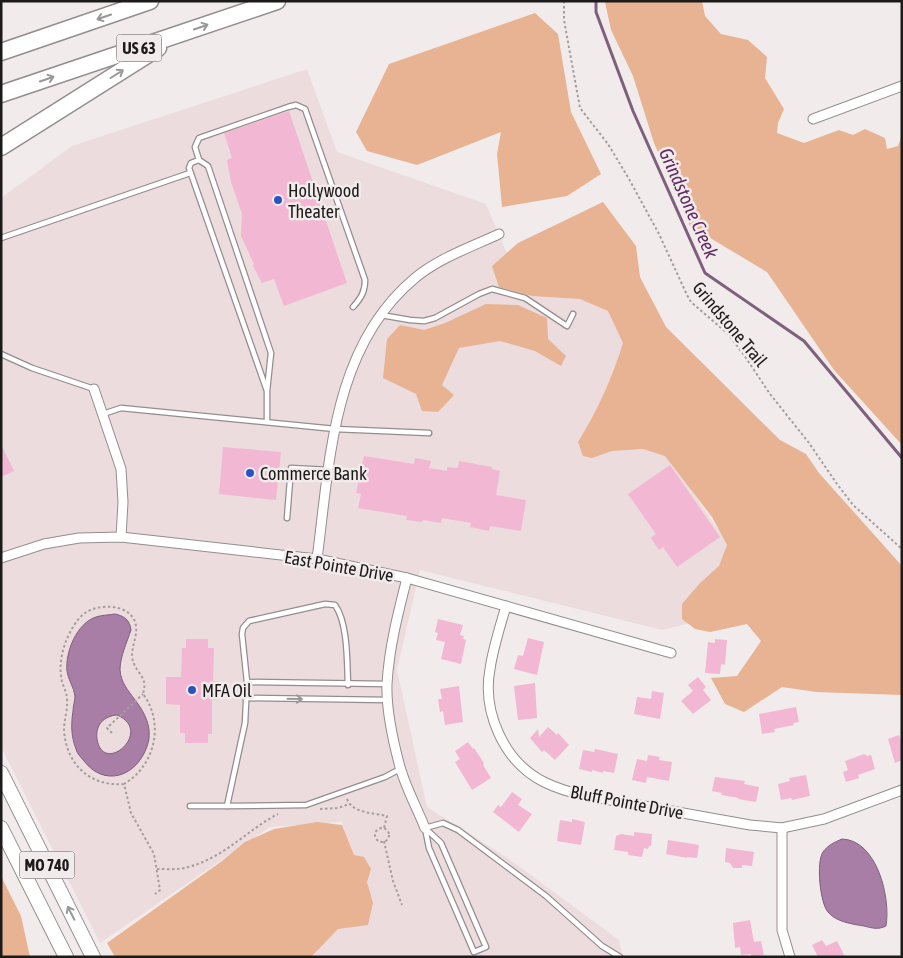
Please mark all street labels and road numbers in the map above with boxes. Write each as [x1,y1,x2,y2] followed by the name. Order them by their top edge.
[116,34,162,62] road number: US 63
[688,277,772,371] street label: Grindstone Trail
[283,546,395,586] street label: East Pointe Drive
[569,781,685,823] street label: Bluff Pointe Drive
[20,852,74,878] road number: MO 740

